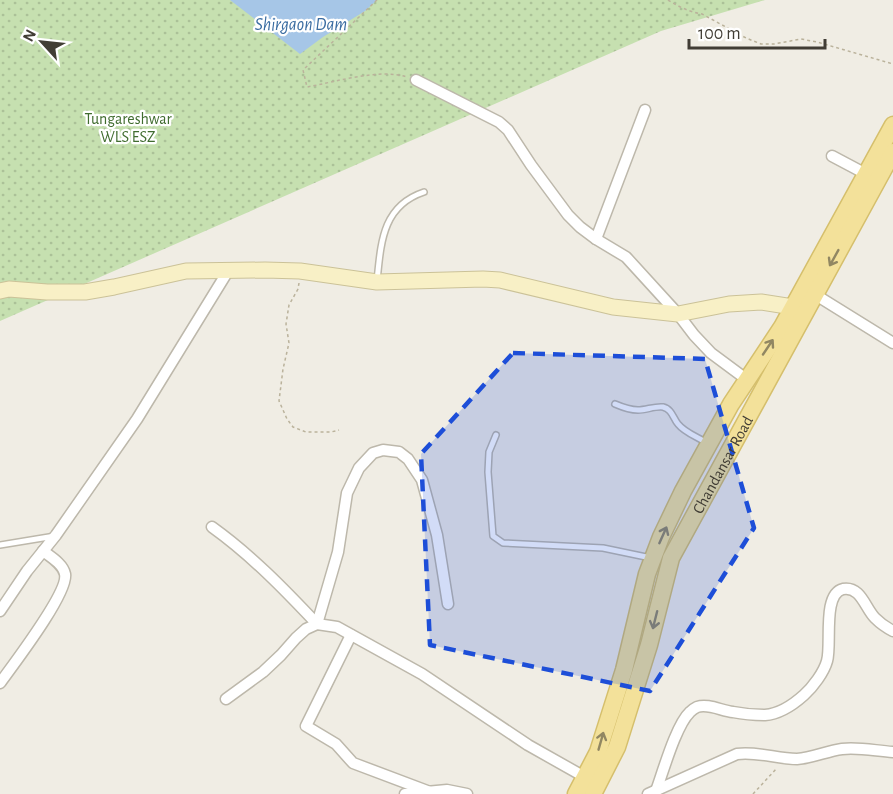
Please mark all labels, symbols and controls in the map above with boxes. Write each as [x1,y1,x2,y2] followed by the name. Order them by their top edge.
[12,12,72,72] north arrow
[689,12,826,50] scale bar
[255,16,347,34] water label: Shirgaon Dam
[698,25,741,43] text: 100 m
[20,27,39,44] text: N
[84,111,172,145] park label: Tungareshwar WLS ESZ
[828,249,840,266] one-way arrow
[762,339,774,355] one-way arrow
[690,413,756,517] street label: Chandansar Road
[657,526,669,544] one-way arrow
[649,610,661,629] one-way arrow
[596,732,607,751] one-way arrow

